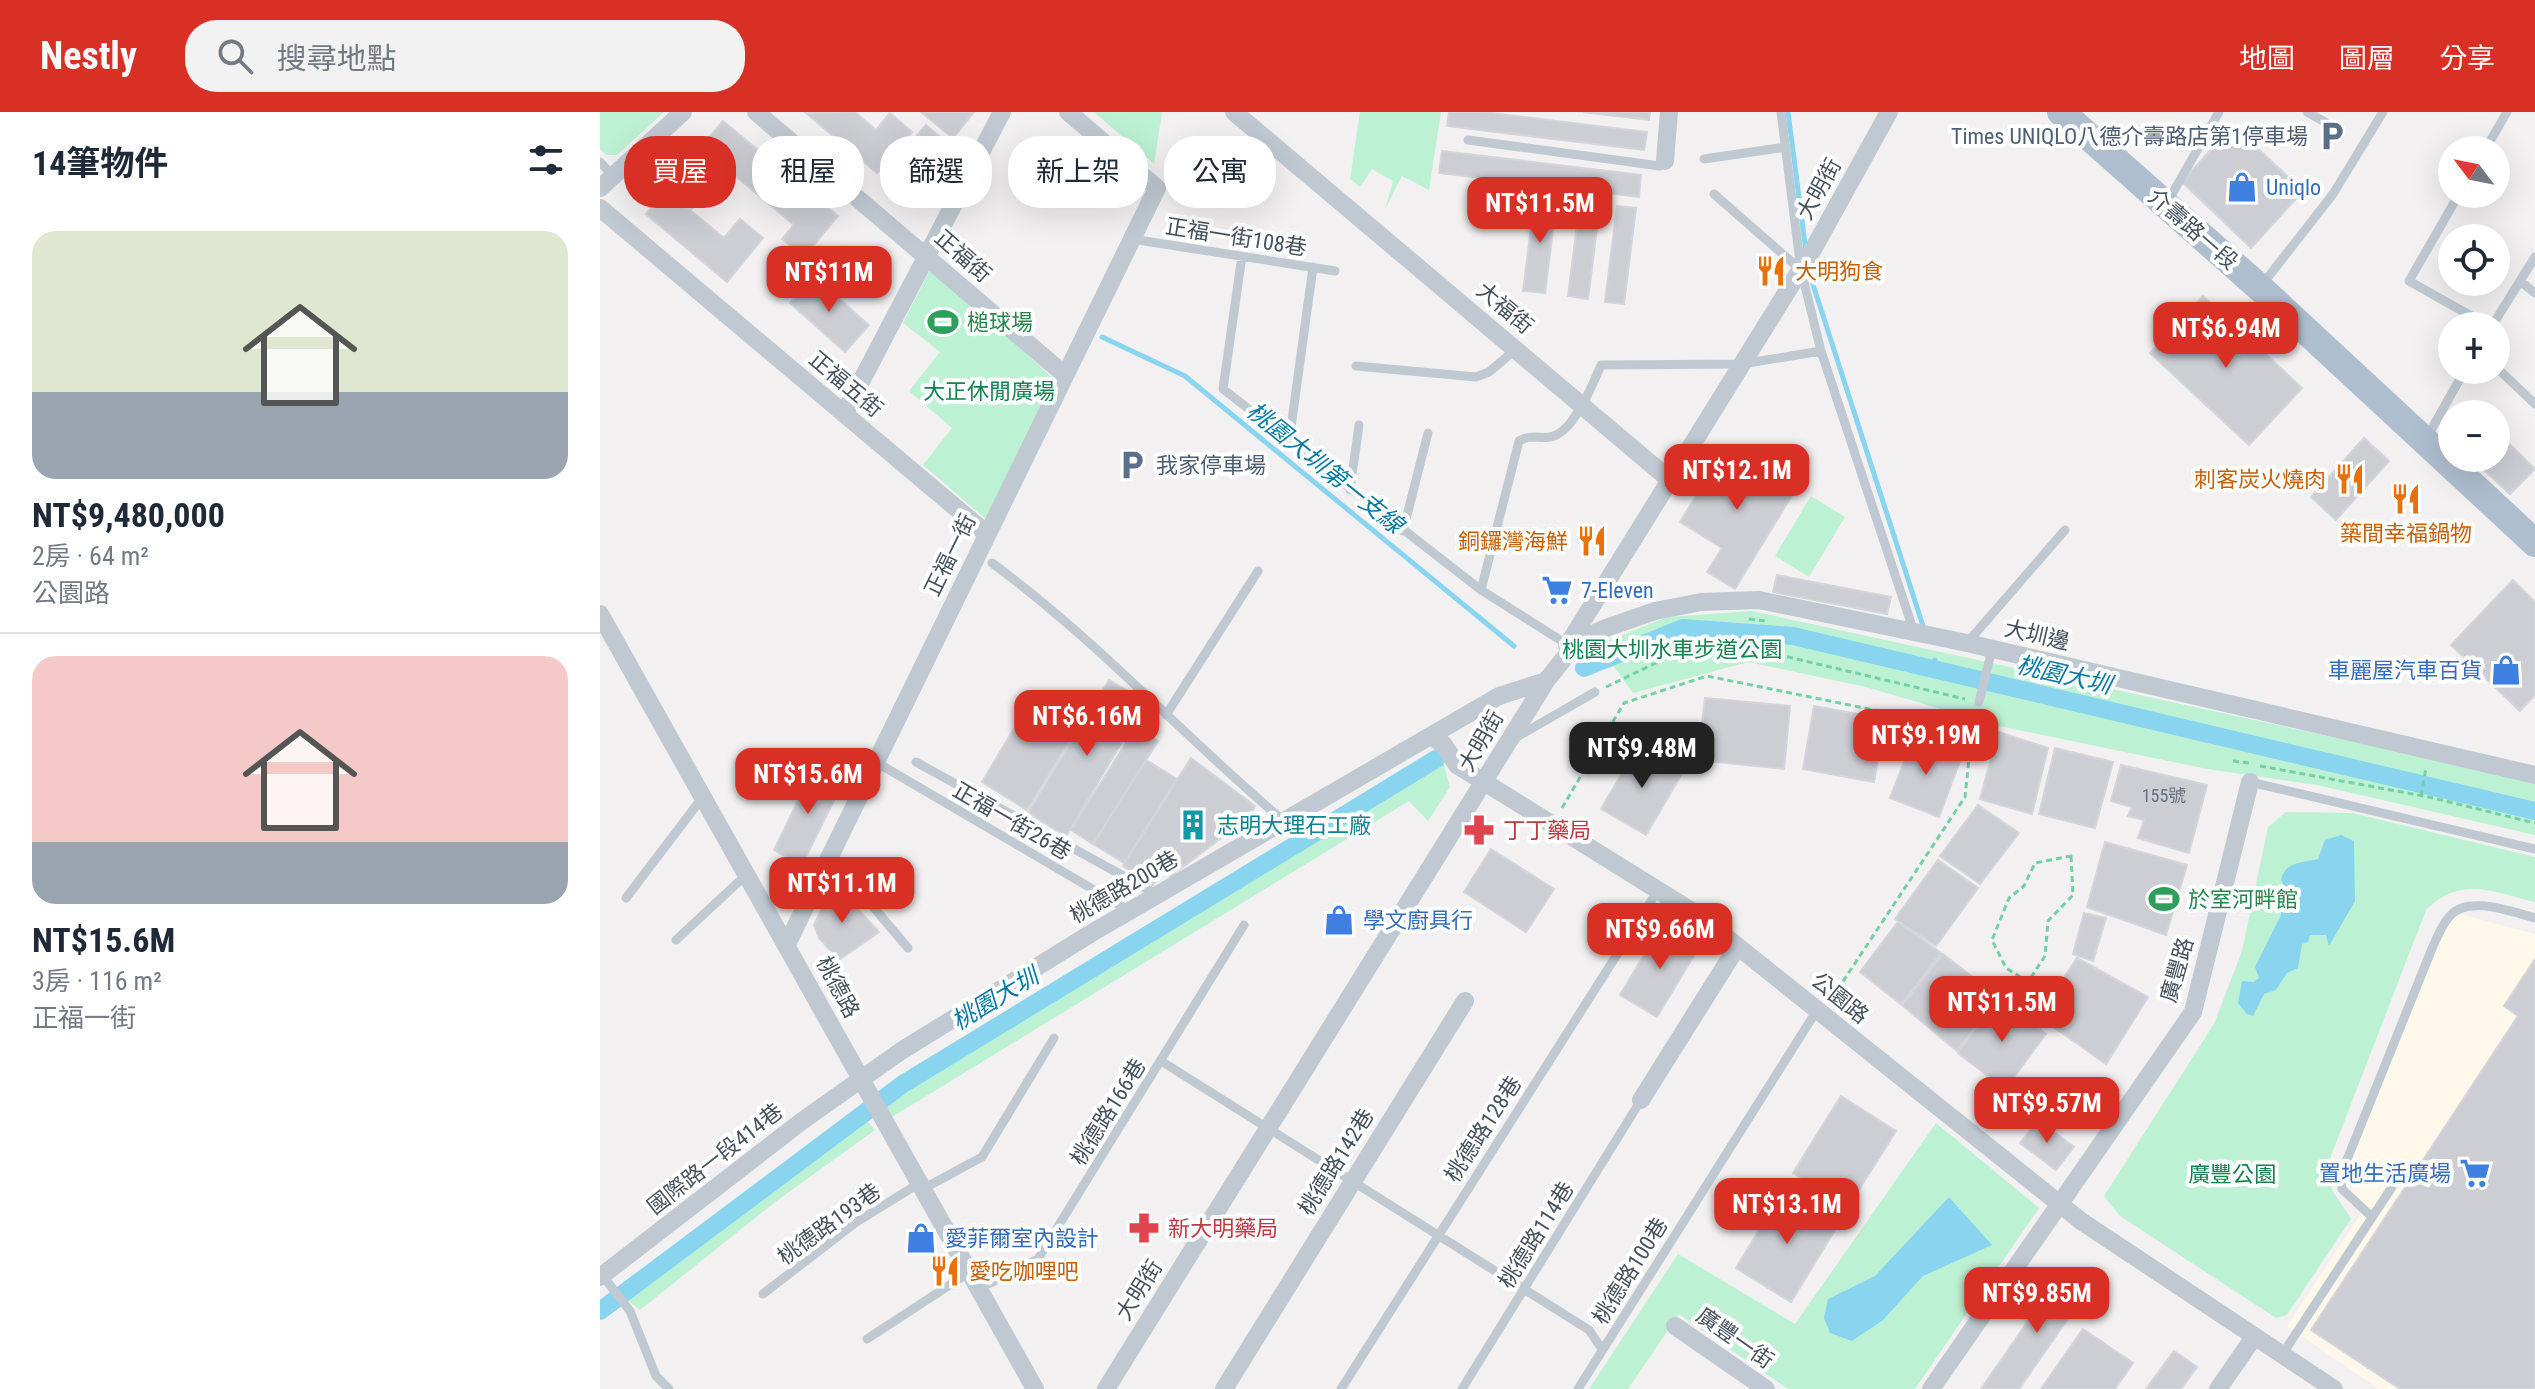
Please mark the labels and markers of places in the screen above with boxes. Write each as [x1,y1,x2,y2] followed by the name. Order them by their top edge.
[2315,119,2349,153] parking icon: Times UNIQLO八德介壽路店第1停車場
[1951,124,2308,149] place label: Times UNIQLO八德介壽路店第1停車場
[2225,170,2259,204] shop icon: Uniqlo
[2266,175,2321,200] place label: Uniqlo
[1457,177,1623,245] pin: NT$11.5M
[764,246,894,314] pin: NT$11M
[1754,254,1788,288] restaurant icon: 大明狗食
[1795,259,1883,284] place label: 大明狗食
[2143,302,2309,370] pin: NT$6.94M
[926,305,960,339] sports icon: 槌球場
[967,310,1033,335] place label: 槌球場
[1654,444,1820,512] pin: NT$12.1M
[1115,448,1149,482] parking icon: 我家停車場
[1156,453,1266,478] place label: 我家停車場
[2333,462,2367,496] restaurant icon: 刺客炭火燒肉
[2194,467,2326,492] place label: 刺客炭火燒肉
[2389,482,2423,516] restaurant icon: 築間幸福鍋物
[2340,521,2472,546] place label: 築間幸福鍋物
[1575,524,1609,558] restaurant icon: 銅鑼灣海鮮
[1458,529,1568,554] place label: 銅鑼灣海鮮
[1540,573,1574,607] supermarket icon: 7-Eleven
[1581,578,1654,603] place label: 7-Eleven
[2489,653,2523,687] shop icon: 車麗屋汽車百貨
[2328,658,2482,683] place label: 車麗屋汽車百貨
[1004,690,1170,758] pin: NT$6.16M
[1843,709,2009,777] pin: NT$9.19M
[1559,722,1725,790] pin: NT$9.48M
[725,748,891,816] pin: NT$15.6M
[1176,808,1210,842] building icon: 志明大理石工廠
[1217,813,1371,838] place label: 志明大理石工廠
[1462,813,1496,847] pharmacy icon: 丁丁藥局
[1503,818,1591,843] place label: 丁丁藥局
[759,857,925,925] pin: NT$11.1M
[2147,882,2181,916] sports icon: 於室河畔館
[2188,887,2298,912] place label: 於室河畔館
[1322,903,1356,937] shop icon: 學文廚具行
[1577,903,1743,971] pin: NT$9.66M
[1363,908,1473,933] place label: 學文廚具行
[1919,976,2085,1044] pin: NT$11.5M
[1964,1077,2130,1145] pin: NT$9.57M
[2458,1156,2492,1190] supermarket icon: 置地生活廣場
[2319,1161,2451,1186] place label: 置地生活廣場
[1704,1178,1870,1246] pin: NT$13.1M
[1127,1211,1161,1245] pharmacy icon: 新大明藥局
[1168,1216,1278,1241] place label: 新大明藥局
[904,1221,938,1255] shop icon: 愛菲爾室內設計
[945,1226,1099,1251] place label: 愛菲爾室內設計
[928,1254,962,1288] restaurant icon: 愛吃咖哩吧
[969,1259,1079,1284] place label: 愛吃咖哩吧
[1954,1267,2120,1335] pin: NT$9.85M

